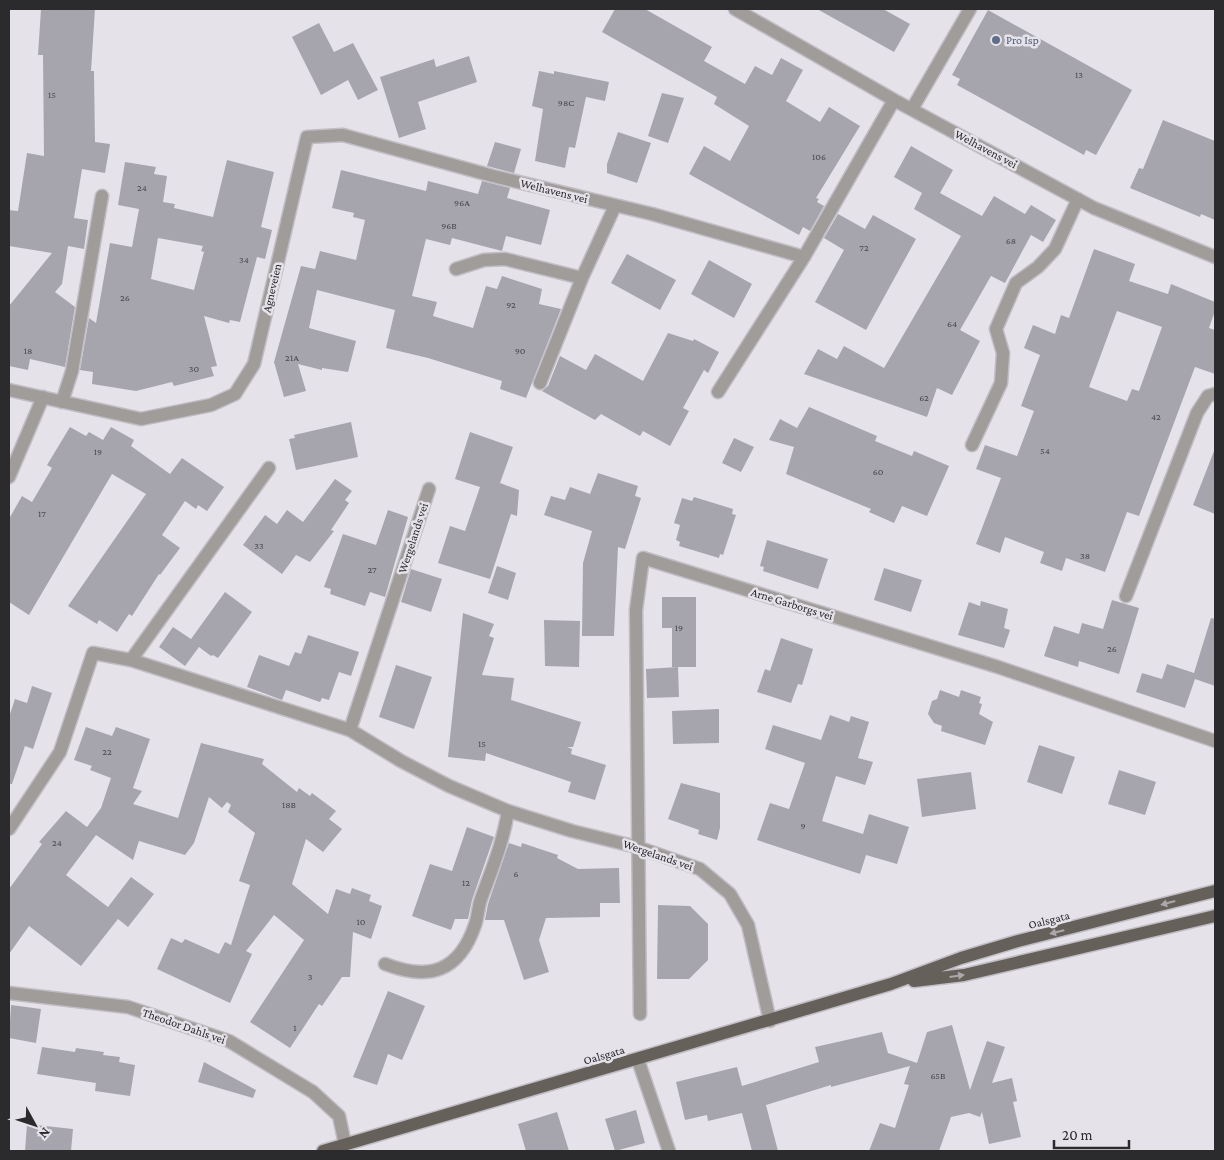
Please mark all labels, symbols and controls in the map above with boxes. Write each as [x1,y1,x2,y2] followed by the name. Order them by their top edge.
[1006,33,1039,47] place label: Pro Isp
[990,34,1002,46] marker: Pro Isp
[1075,69,1083,80] house number: 13
[48,89,56,100] house number: 15
[558,97,574,108] house number: 98C
[952,127,1020,171] street label: Welhavens vei
[812,151,826,162] house number: 106
[519,176,589,206] street label: Welhavens vei
[137,182,147,193] house number: 24
[454,197,470,208] house number: 96A
[441,220,457,231] house number: 96B
[1006,235,1016,246] house number: 68
[859,242,869,253] house number: 72
[239,254,249,265] house number: 34
[260,262,285,314] street label: Agneveien
[120,292,130,303] house number: 26
[506,299,516,310] house number: 92
[947,318,957,329] house number: 64
[24,345,32,356] house number: 18
[515,345,526,356] house number: 90
[285,352,299,363] house number: 21A
[189,363,200,374] house number: 30
[919,392,929,403] house number: 62
[1151,411,1161,422] house number: 42
[1040,445,1050,456] house number: 54
[94,446,102,457] house number: 19
[873,466,884,477] house number: 60
[395,501,431,575] street label: Wergelands vei
[38,508,46,519] house number: 17
[254,540,264,551] house number: 33
[1080,550,1090,561] house number: 38
[367,564,377,575] house number: 27
[749,585,835,623] street label: Arne Garborgs vei
[675,622,683,633] house number: 19
[1107,643,1117,654] house number: 26
[478,738,486,749] house number: 15
[102,746,112,757] house number: 22
[282,799,297,810] house number: 18B
[800,820,806,831] house number: 9
[621,836,695,874] street label: Wergelands vei
[52,837,62,848] house number: 24
[513,868,519,879] house number: 6
[462,877,470,888] house number: 12
[1161,900,1176,908] one-way arrow
[1027,908,1072,932] street label: Oalsgata
[357,916,366,927] house number: 10
[1050,928,1065,936] one-way arrow
[308,971,313,982] house number: 3
[949,972,965,980] one-way arrow
[141,1005,227,1047] street label: Theodor Dahls vei
[293,1022,297,1033] house number: 1
[582,1042,627,1068] street label: Oalsgata
[930,1070,946,1081] house number: 65B
[10,1100,60,1150] north arrow
[1054,1118,1129,1150] scale bar
[35,1125,54,1143] text: N
[1062,1127,1093,1143] text: 20 m

